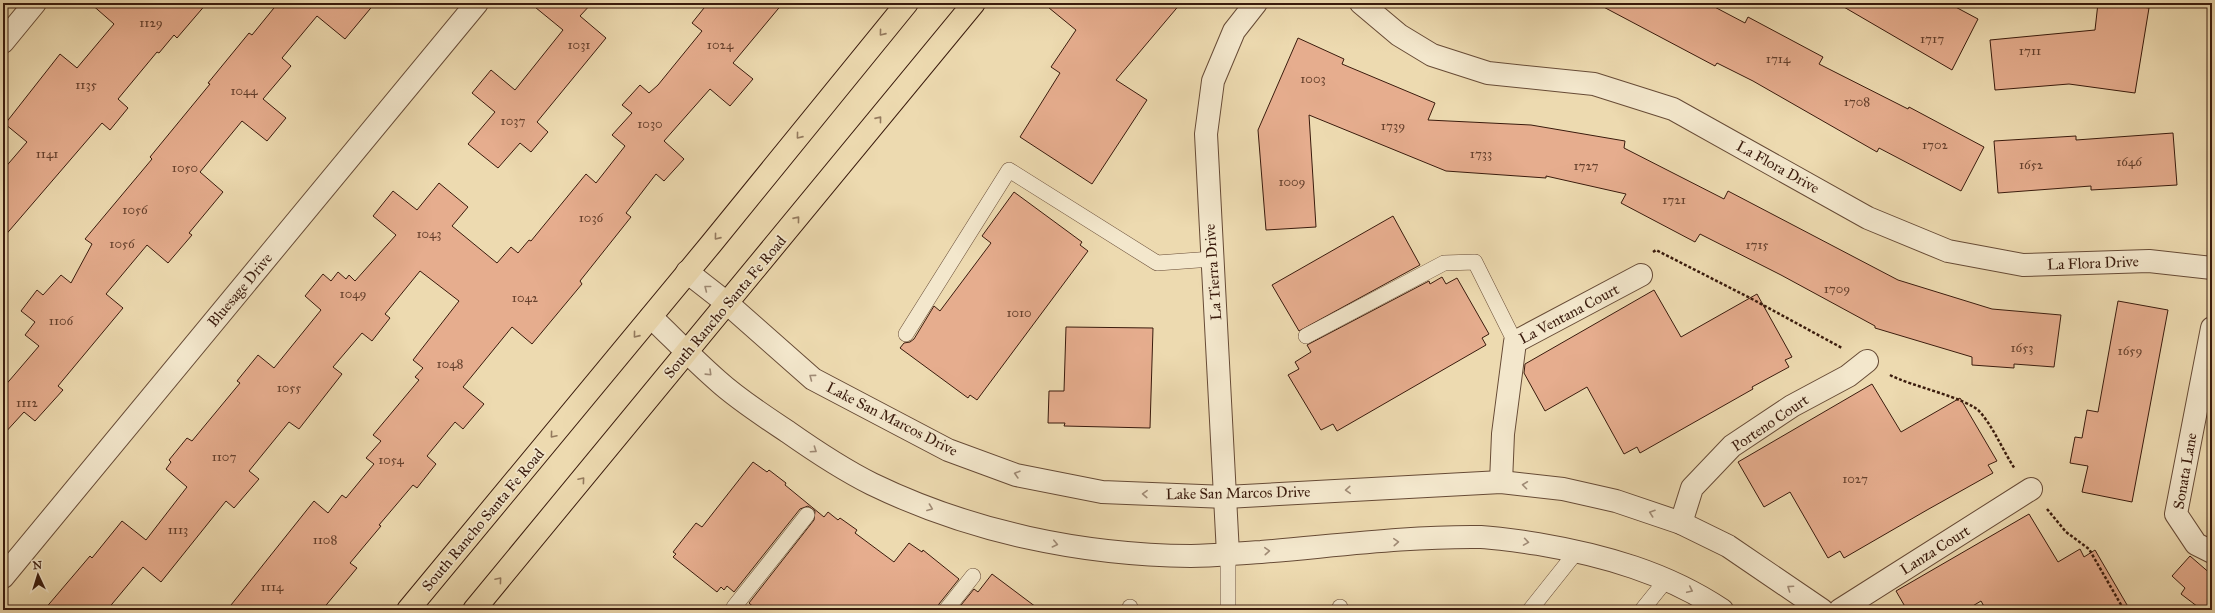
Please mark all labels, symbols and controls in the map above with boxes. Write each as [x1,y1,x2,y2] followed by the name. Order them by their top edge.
[139,15,163,31] house number: 1129
[880,29,887,36] one-way arrow
[1920,31,1944,47] house number: 1717
[568,37,590,53] house number: 1031
[707,37,734,53] house number: 1024
[2019,43,2041,59] house number: 1711
[1766,51,1791,67] house number: 1714
[1300,71,1326,87] house number: 1003
[75,77,97,93] house number: 1135
[230,83,258,99] house number: 1044
[1844,94,1870,110] house number: 1708
[501,113,525,129] house number: 1037
[637,116,663,132] house number: 1030
[875,116,882,123] one-way arrow
[1381,118,1405,134] house number: 1739
[796,131,803,138] one-way arrow
[1733,137,1823,197] street label: La Flora Drive
[1922,137,1949,153] house number: 1702
[36,146,58,162] house number: 1141
[1470,146,1492,162] house number: 1733
[2116,154,2142,170] house number: 1646
[2019,157,2044,173] house number: 1652
[1573,158,1599,174] house number: 1727
[172,160,198,176] house number: 1050
[1278,174,1306,190] house number: 1009
[1662,192,1686,208] house number: 1721
[122,202,148,218] house number: 1056
[579,210,604,226] house number: 1036
[792,217,799,224] one-way arrow
[1201,223,1225,321] street label: La Tierra Drive
[416,226,442,242] house number: 1043
[660,232,790,382] street label: South Rancho Santa Fe Road
[714,232,721,239] one-way arrow
[109,236,135,252] house number: 1056
[1745,237,1769,253] house number: 1715
[204,249,276,331] street label: Bluesage Drive
[2047,252,2139,274] street label: La Flora Drive
[1516,280,1623,348] street label: La Ventana Court
[1824,281,1850,297] house number: 1709
[340,286,366,302] house number: 1049
[705,286,712,293] one-way arrow
[512,290,539,306] house number: 1042
[1006,305,1032,321] house number: 1010
[49,313,74,329] house number: 1106
[633,330,640,338] one-way arrow
[2010,340,2034,356] house number: 1653
[2118,343,2142,359] house number: 1659
[437,356,463,372] house number: 1048
[704,368,712,376] one-way arrow
[809,375,816,382] one-way arrow
[823,378,961,460] street label: Lake San Marcos Drive
[277,380,301,396] house number: 1055
[1728,390,1812,455] street label: Porteno Court
[16,395,38,411] house number: 1112
[550,431,557,438] one-way arrow
[2169,431,2201,511] street label: Sonata Lane
[418,445,548,595] street label: South Rancho Santa Fe Road
[810,445,817,453] one-way arrow
[212,449,236,465] house number: 1107
[378,452,405,468] house number: 1054
[1013,470,1020,479] one-way arrow
[1842,471,1868,487] house number: 1027
[578,477,585,484] one-way arrow
[1522,480,1528,489] one-way arrow
[1165,483,1311,503] street label: Lake San Marcos Drive
[1345,486,1351,495] one-way arrow
[1142,490,1148,498] one-way arrow
[926,503,933,511] one-way arrow
[1648,509,1655,518] one-way arrow
[1897,521,1974,579] street label: Lanza Court
[168,522,188,538] house number: 1113
[313,532,337,548] house number: 1108
[1393,537,1399,546] one-way arrow
[1523,538,1529,546] one-way arrow
[1051,539,1058,547] one-way arrow
[1264,547,1270,556] one-way arrow
[18,555,58,595] north arrow
[32,559,43,572] text: N
[495,577,502,585] one-way arrow
[261,579,284,595] house number: 1114
[1686,585,1694,593] one-way arrow
[1787,585,1794,593] one-way arrow

